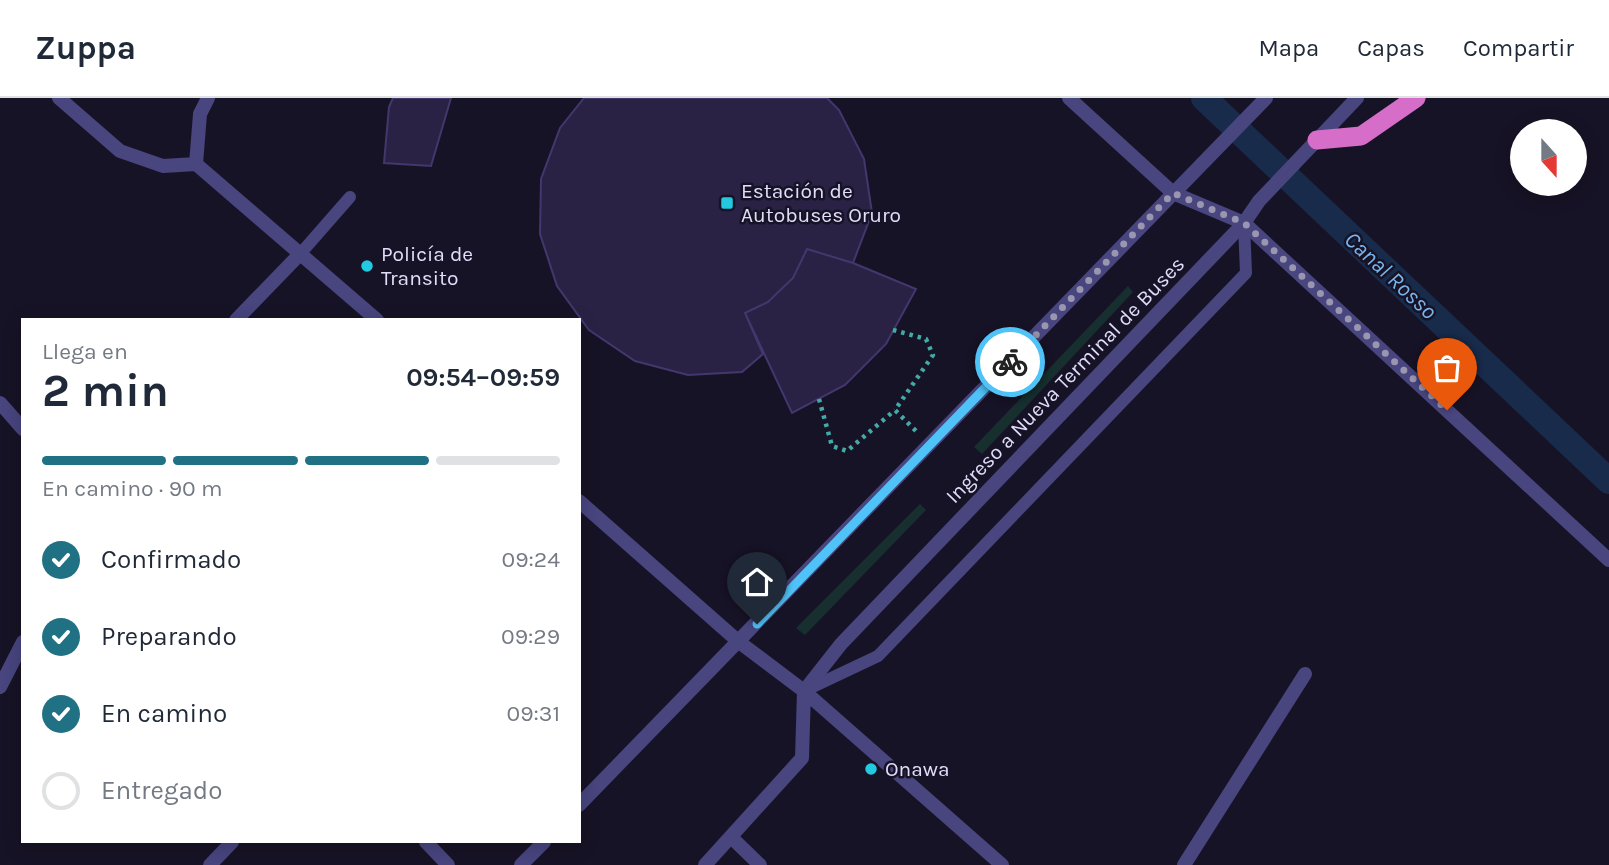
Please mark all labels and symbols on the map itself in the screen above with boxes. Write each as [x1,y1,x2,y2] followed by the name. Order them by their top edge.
[1510,119,1587,196] north arrow
[741,179,901,227] place label: Estación de Autobuses Oruro
[719,195,735,211] marker: Estación de Autobuses Oruro
[1339,226,1442,325] water label: Canal Rosso
[381,242,473,290] place label: Policía de Transito
[941,252,1189,508] street label: Ingreso a Nueva Terminal de Buses
[359,258,375,274] marker: Policía de Transito
[975,327,1045,397] courier
[1417,338,1477,410] pin
[727,552,787,624] pin
[885,757,950,781] place label: Onawa
[863,761,879,777] marker: Onawa

